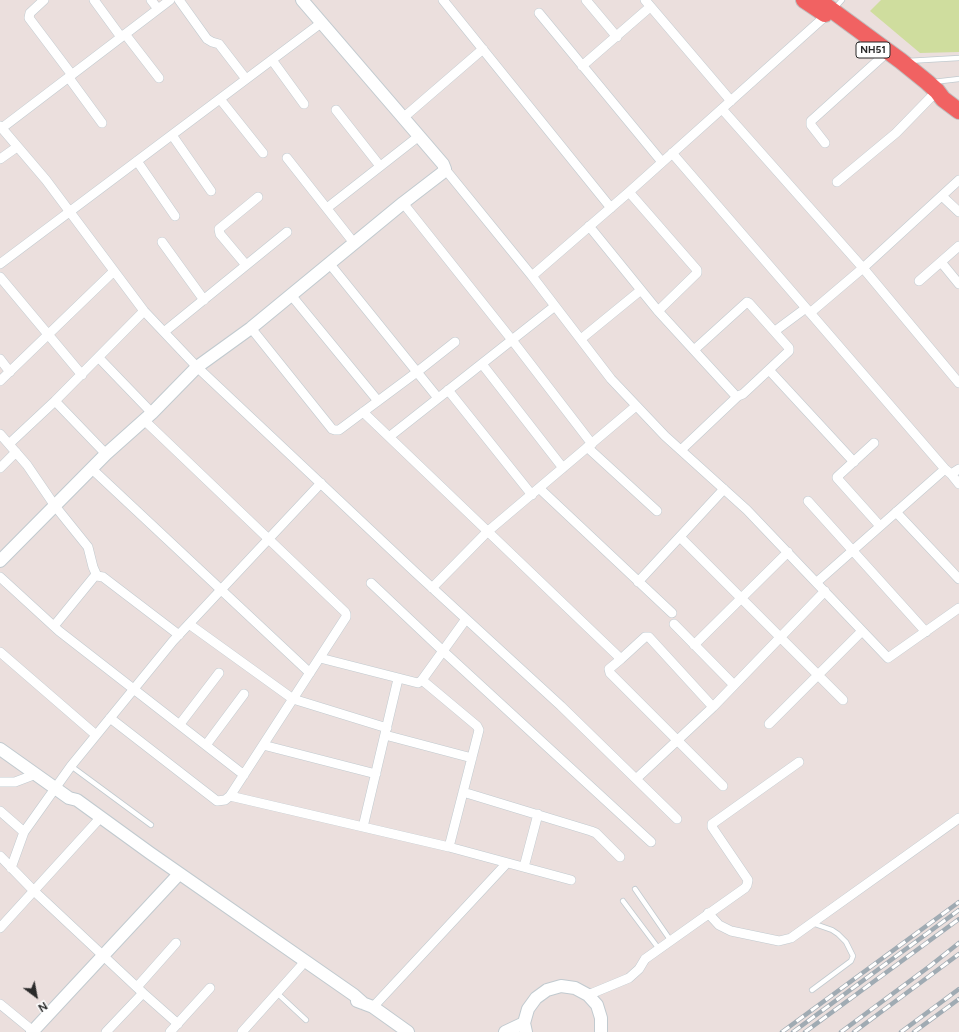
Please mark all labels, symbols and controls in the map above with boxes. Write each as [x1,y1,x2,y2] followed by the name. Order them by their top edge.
[856,42,890,58] road number: NH51
[16,976,56,1016] north arrow
[36,999,50,1014] text: N

